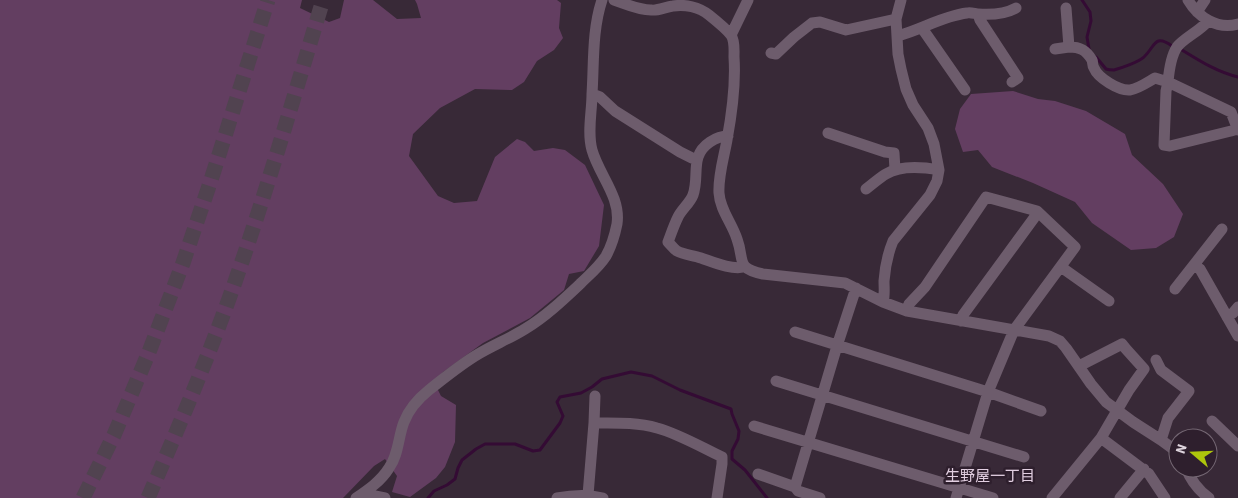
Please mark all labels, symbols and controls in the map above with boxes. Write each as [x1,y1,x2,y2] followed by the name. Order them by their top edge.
[1168,428,1218,478] north arrow
[1171,441,1193,457] text: N
[945,466,1035,487] district label: 生野屋一丁目

